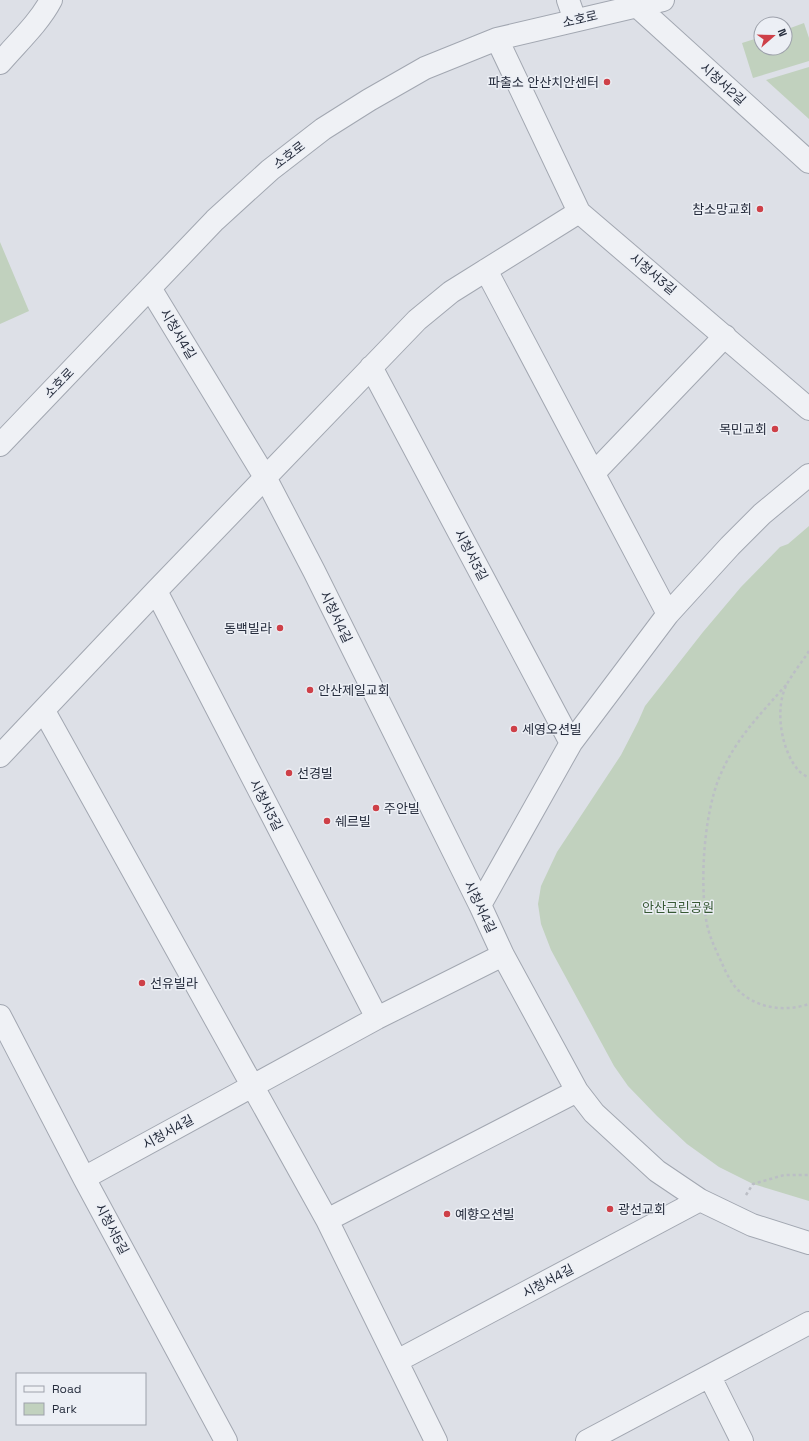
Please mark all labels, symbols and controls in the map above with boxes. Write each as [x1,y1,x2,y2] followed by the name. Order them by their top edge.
[561,7,599,31] street label: 소호로
[753,16,793,56] north arrow
[775,27,790,38] text: N
[697,59,749,109] street label: 시청서2길
[488,74,599,91] place label: 파출소 안산치안센터
[602,77,612,87] marker: 파출소 안산치안센터
[270,137,308,173] street label: 소호로
[692,201,752,218] place label: 참소망교회
[755,204,765,214] marker: 참소망교회
[626,250,680,298] street label: 시청서3길
[156,306,200,362] street label: 시청서4길
[40,364,78,402] street label: 소호로
[719,421,767,438] place label: 목민교회
[770,424,780,434] marker: 목민교회
[450,526,492,584] street label: 시청서3길
[316,588,356,646] street label: 시청서4길
[224,620,272,637] place label: 동백빌라
[275,623,285,633] marker: 동백빌라
[318,682,390,699] place label: 안산제일교회
[305,685,315,695] marker: 안산제일교회
[522,721,582,738] place label: 세영오션빌
[509,724,519,734] marker: 세영오션빌
[297,765,333,782] place label: 선경빌
[284,768,294,778] marker: 선경빌
[246,776,286,834] street label: 시청서3길
[384,800,420,817] place label: 주안빌
[371,803,381,813] marker: 주안빌
[335,813,371,830] place label: 쉐르빌
[322,816,332,826] marker: 쉐르빌
[460,878,500,936] street label: 시청서4길
[642,899,714,916] park label: 안산근린공원
[150,975,198,992] place label: 선유빌라
[137,978,147,988] marker: 선유빌라
[139,1111,197,1153] street label: 시청서4길
[91,1200,133,1258] street label: 시청서5길
[618,1201,666,1218] place label: 광선교회
[605,1204,615,1214] marker: 광선교회
[455,1206,515,1223] place label: 예향오션빌
[442,1209,452,1219] marker: 예향오션빌
[519,1260,577,1302] street label: 시청서4길
[16,1373,146,1425] legend
[52,1381,81,1397] text: Road
[52,1401,77,1417] text: Park

